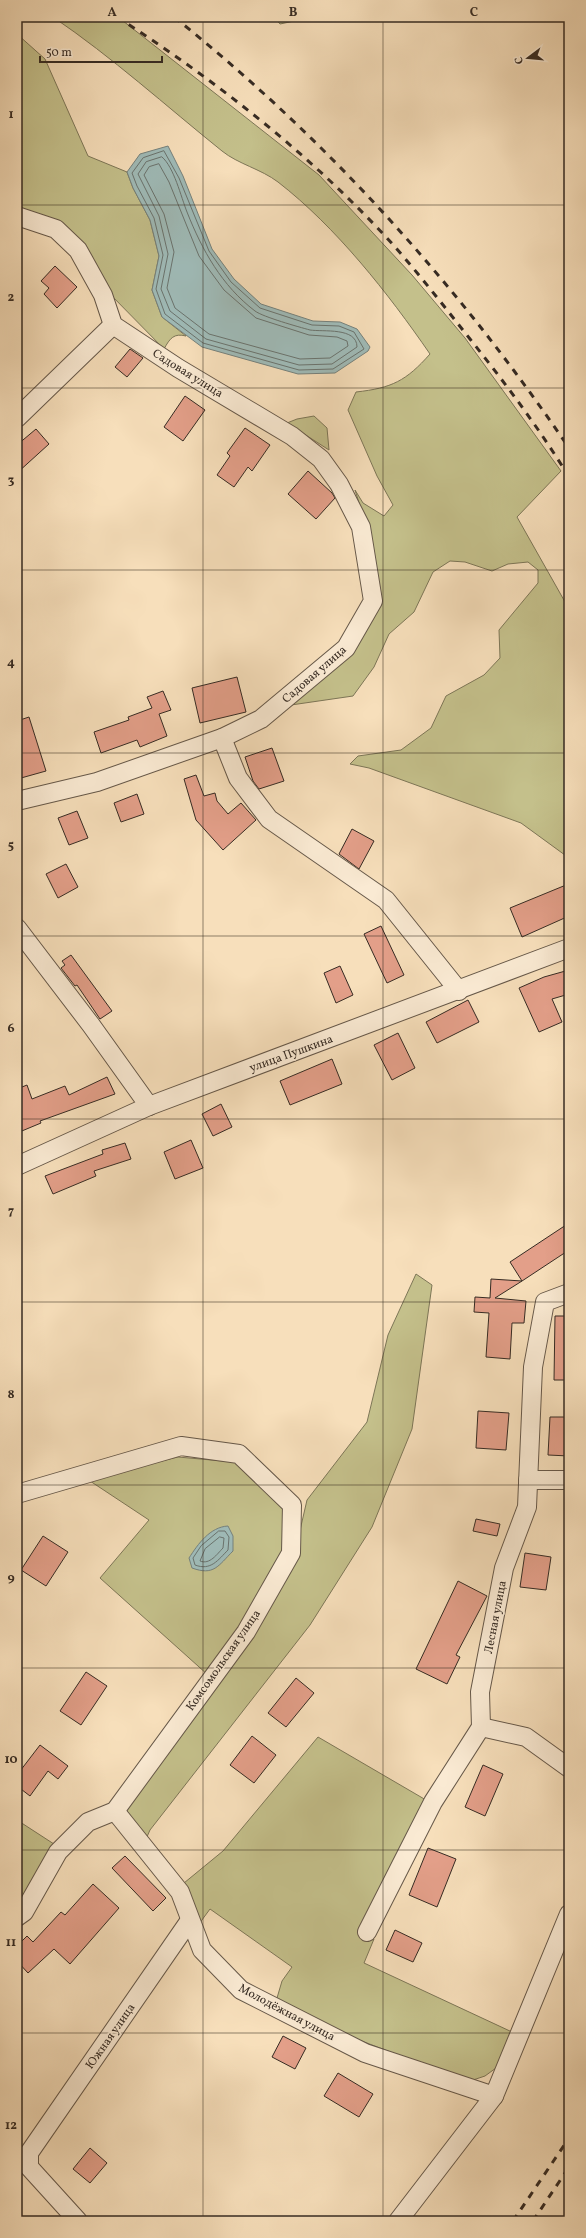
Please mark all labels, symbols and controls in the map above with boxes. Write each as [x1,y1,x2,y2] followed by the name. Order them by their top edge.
[107,4,117,22] text: A
[289,4,298,22] text: B
[470,4,478,22] text: C
[40,38,162,64] scale bar
[508,38,548,78] north arrow
[46,45,72,61] text: 50 m
[512,55,528,66] text: С
[8,106,14,124] text: 1
[8,289,15,307] text: 2
[149,346,226,402] street label: Садовая улица
[8,472,15,490] text: 3
[279,642,350,707] street label: Садовая улица
[7,654,15,672] text: 4
[8,837,14,855] text: 5
[7,1020,15,1038] text: 6
[247,1031,335,1076] street label: улица Пушкина
[8,1203,14,1221] text: 7
[7,1386,15,1404] text: 8
[7,1569,15,1587] text: 9
[481,1579,511,1655] street label: Лесная улица
[183,1607,265,1714] street label: Комсомольская улица
[4,1751,18,1769] text: 10
[6,1934,16,1952] text: 11
[235,1981,338,2045] street label: Молодёжная улица
[82,2001,139,2073] street label: Южная улица
[5,2117,17,2135] text: 12

